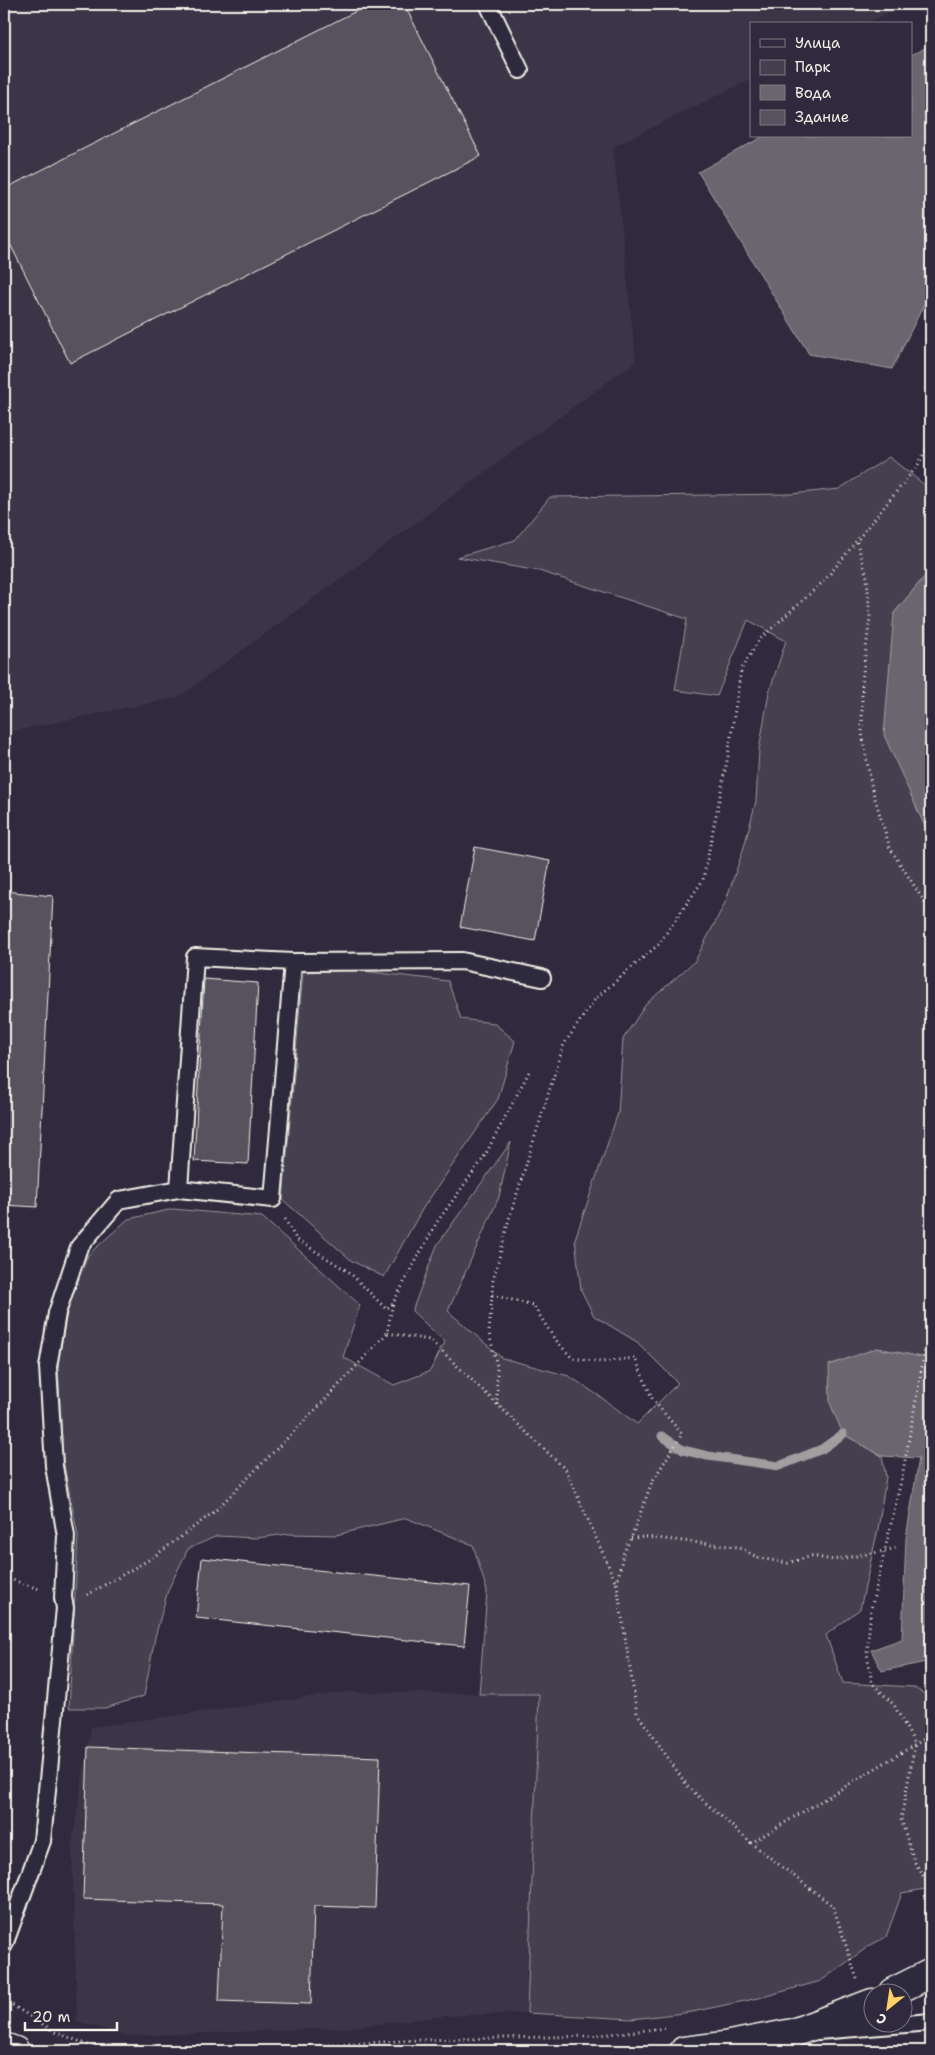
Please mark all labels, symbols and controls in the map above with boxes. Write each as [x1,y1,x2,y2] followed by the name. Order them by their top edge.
[750,22,912,138] legend
[795,33,841,53] text: Улица
[795,57,831,77] text: Парк
[795,83,832,103] text: Вода
[795,107,849,127] text: Здание
[862,1982,912,2032] north arrow
[25,2000,118,2032] scale bar
[32,2007,71,2027] text: 20 m
[873,2009,890,2029] text: С

